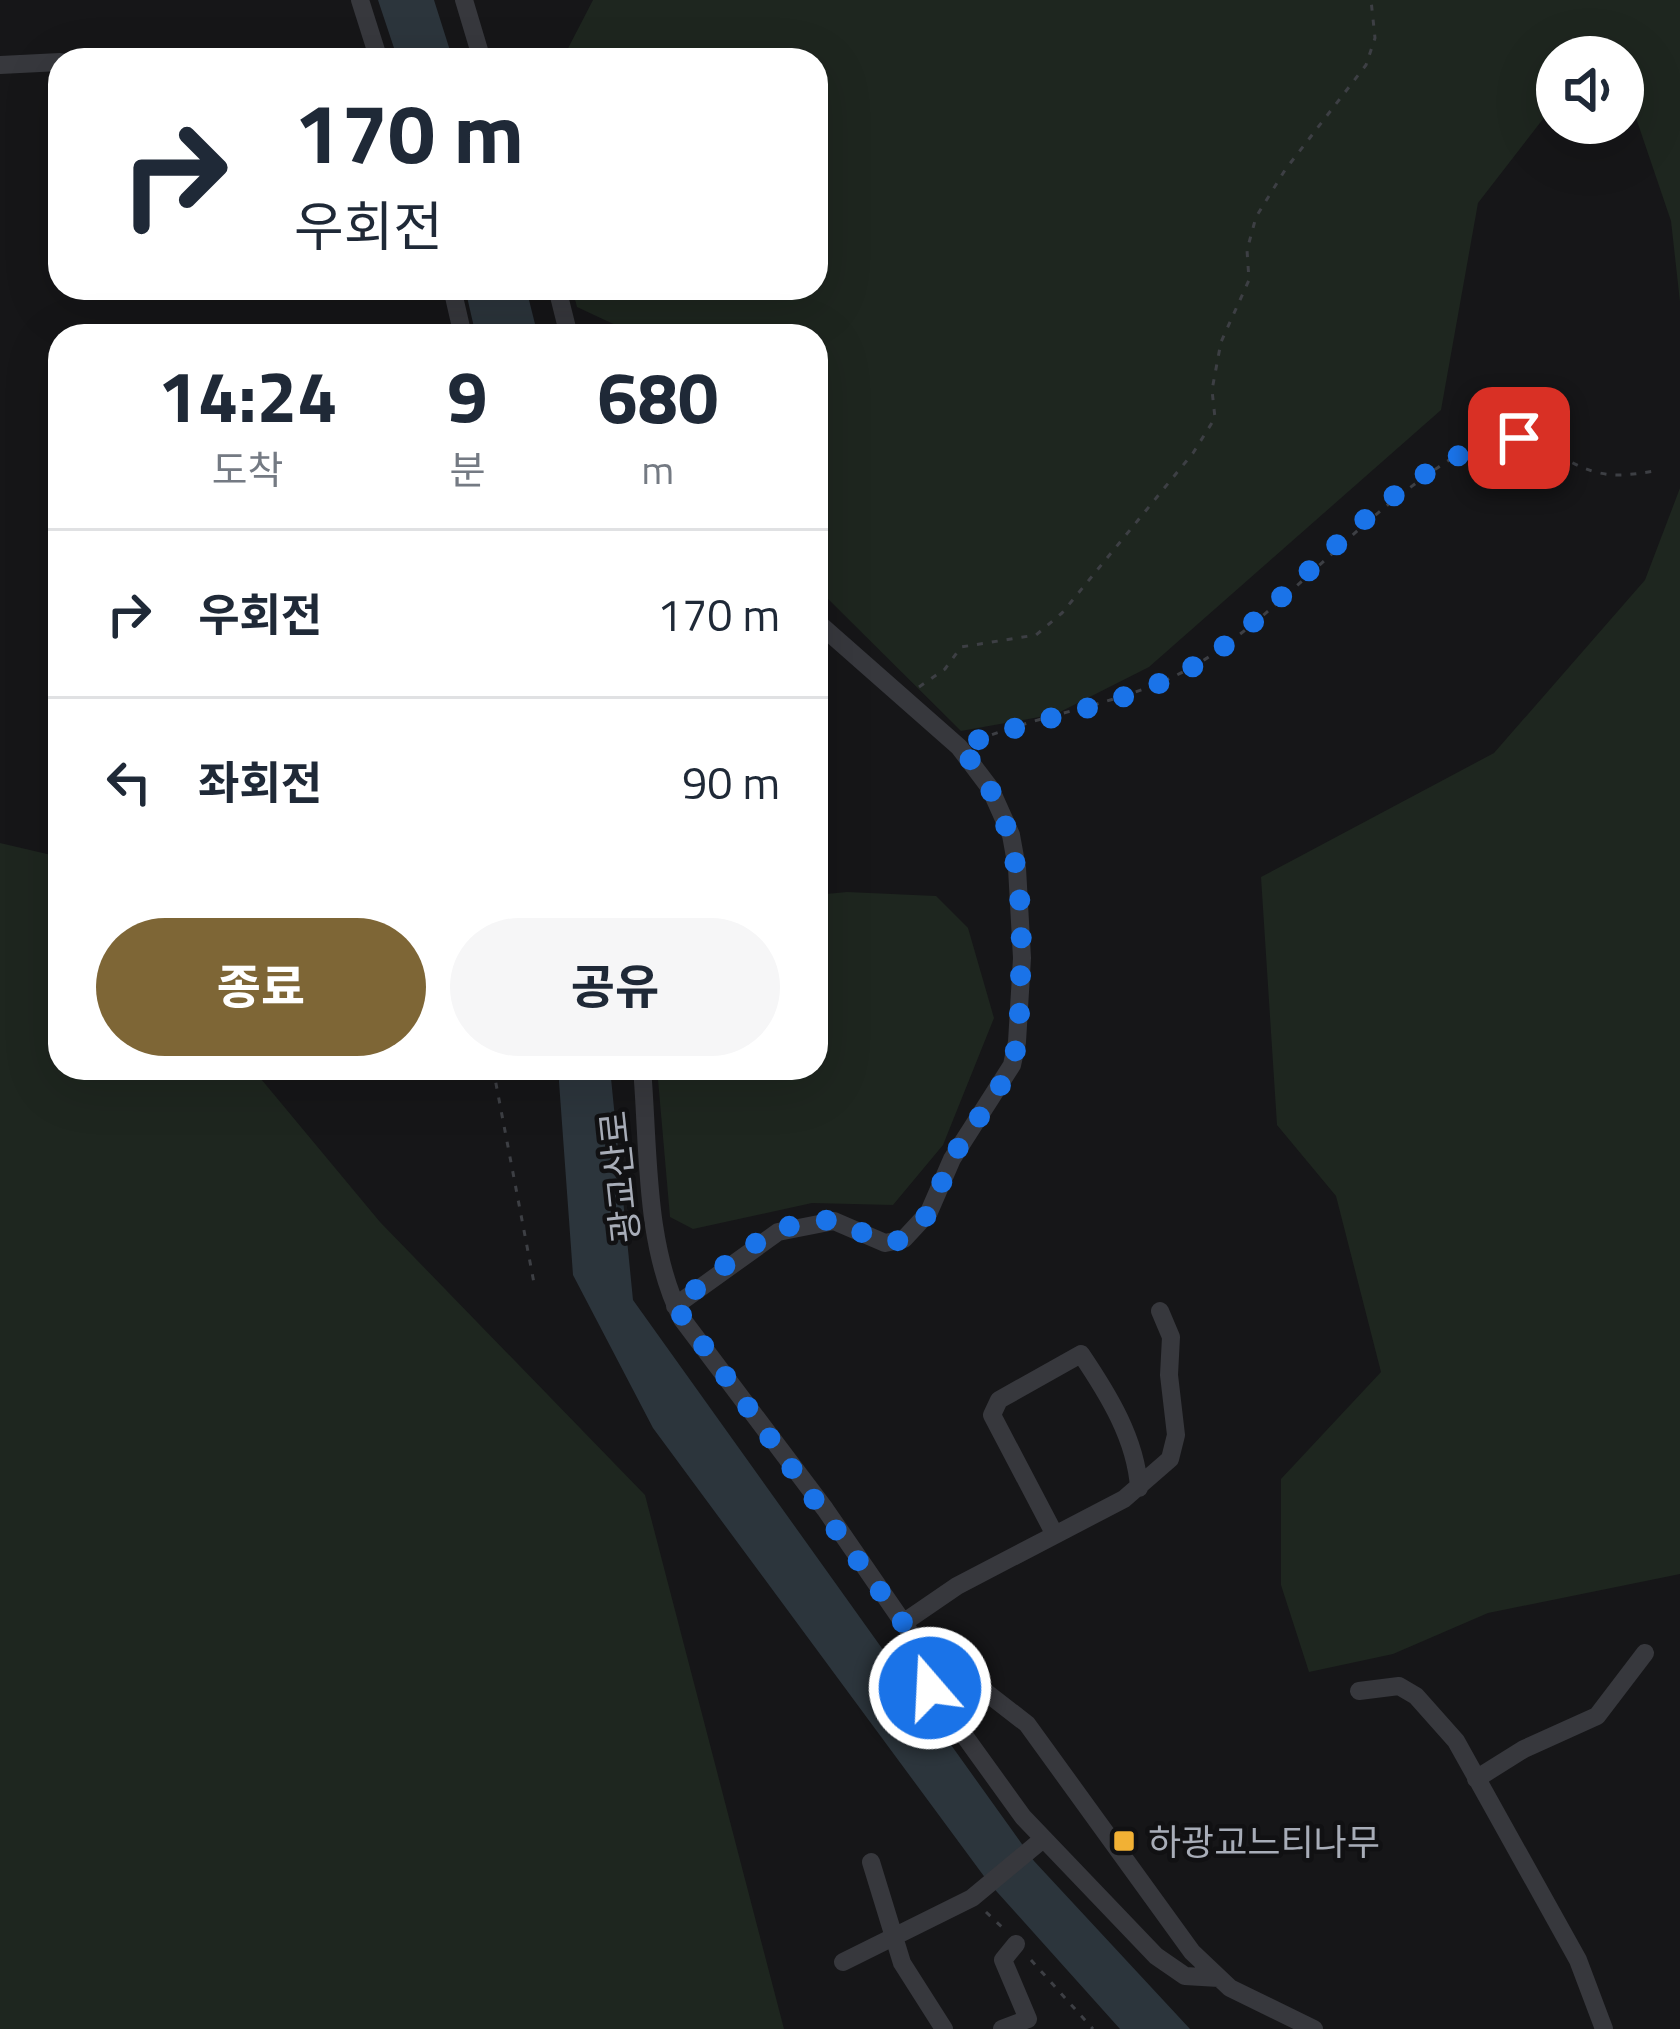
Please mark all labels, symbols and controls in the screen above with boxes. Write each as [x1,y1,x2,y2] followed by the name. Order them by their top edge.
[1536,36,1644,144] map controls
[1536,36,1644,144] button: sound
[294,68,524,196] text: 170 m
[96,96,252,252] icon: right
[294,185,443,267] text: 우회전
[158,340,337,450] text: 14:24
[447,340,488,450] text: 9
[597,341,718,451] text: 680
[1468,387,1570,489] pin
[1486,405,1552,471] icon: arrive
[212,440,283,499] text: 도착
[449,440,485,499] text: 분
[641,440,674,499] text: m
[198,580,322,648] text: 우회전
[657,580,780,648] text: 170 m
[96,581,162,647] icon: right
[198,748,322,816] text: 좌회전
[682,748,780,816] text: 90 m
[96,749,162,815] icon: left
[96,918,426,1056] button: 종료
[450,918,780,1056] button: 공유
[585,1108,653,1246] street label: 광교산로
[867,1625,993,1751] position arrow
[1148,1814,1380,1869] place label: 하광교느티나무
[1111,1828,1137,1854] marker: 하광교느티나무

